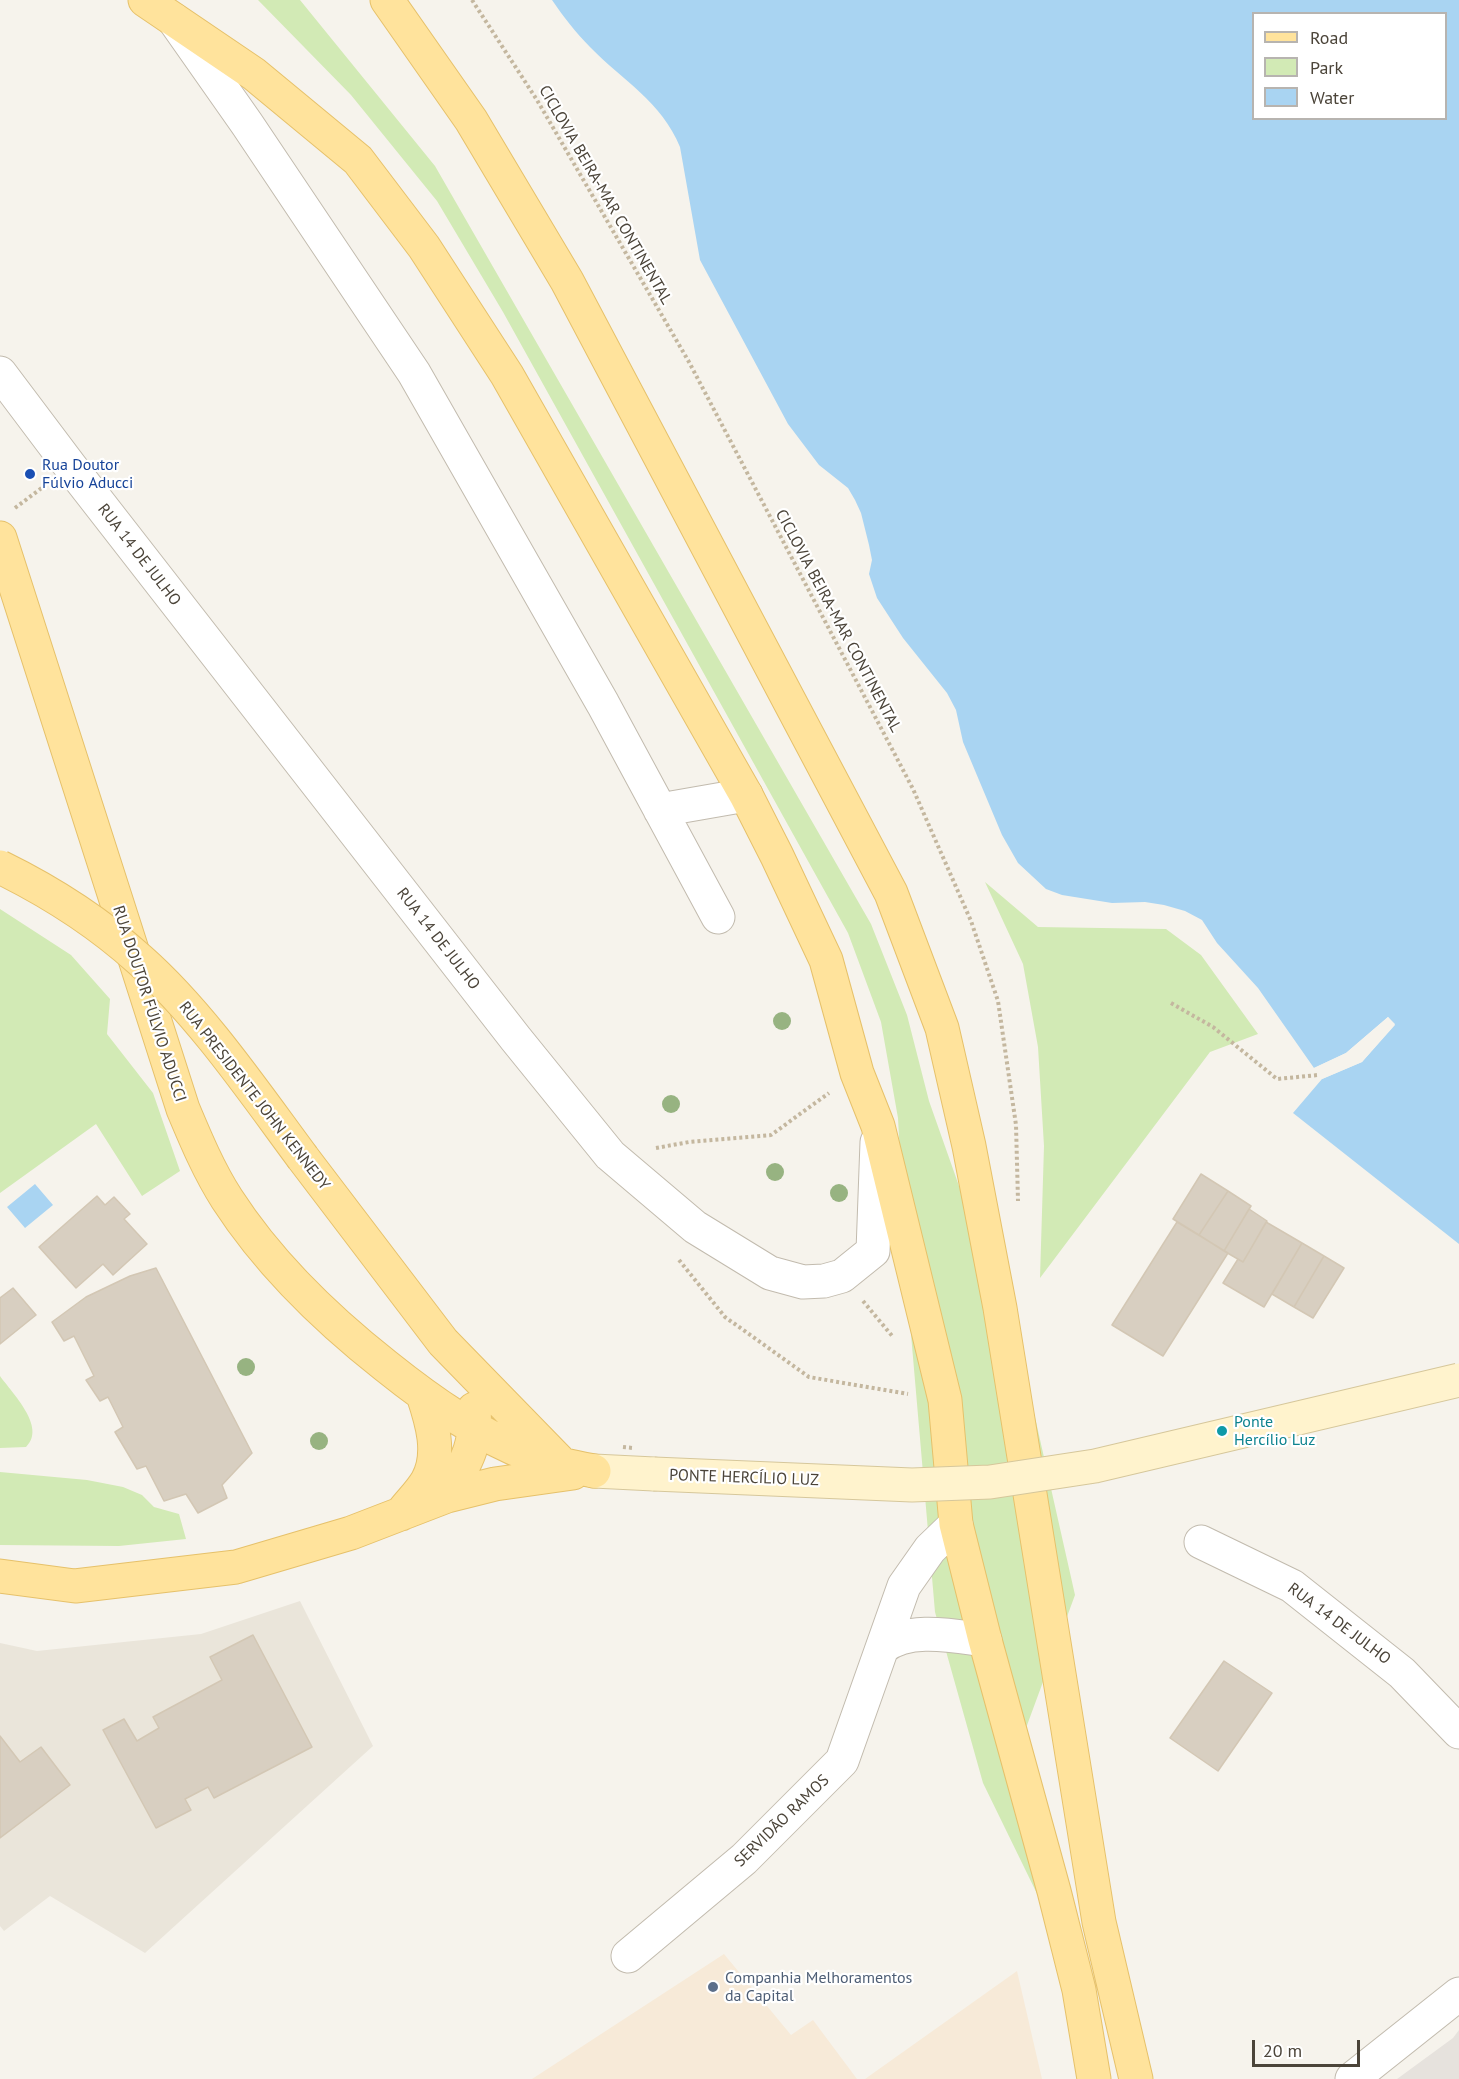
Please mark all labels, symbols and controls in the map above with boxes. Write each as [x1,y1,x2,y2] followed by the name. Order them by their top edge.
[1252,12,1447,120] legend
[1310,26,1348,49] text: Road
[1310,56,1343,79] text: Park
[534,82,676,308] street label: CICLOVIA BEIRA-MAR CONTINENTAL
[1310,86,1354,109] text: Water
[42,455,133,493] place label: Rua Doutor Fúlvio Aducci
[23,467,37,481] marker: Rua Doutor Fúlvio Aducci
[93,500,185,610] street label: RUA 14 DE JULHO
[771,506,905,736] street label: CICLOVIA BEIRA-MAR CONTINENTAL
[392,884,484,994] street label: RUA 14 DE JULHO
[108,903,190,1105] street label: RUA DOUTOR FÚLVIO ADUCCI
[174,998,334,1194] street label: RUA PRESIDENTE JOHN KENNEDY
[1234,1412,1315,1450] place label: Ponte Hercílio Luz
[1215,1424,1229,1438] marker: Ponte Hercílio Luz
[669,1466,819,1490] street label: PONTE HERCÍLIO LUZ
[1284,1579,1394,1669] street label: RUA 14 DE JULHO
[731,1771,833,1871] street label: SERVIDÃO RAMOS
[725,1968,912,2006] place label: Companhia Melhoramentos da Capital
[706,1980,720,1994] marker: Companhia Melhoramentos da Capital
[1255,2028,1363,2066] scale bar
[1263,2039,1302,2062] text: 20 m

